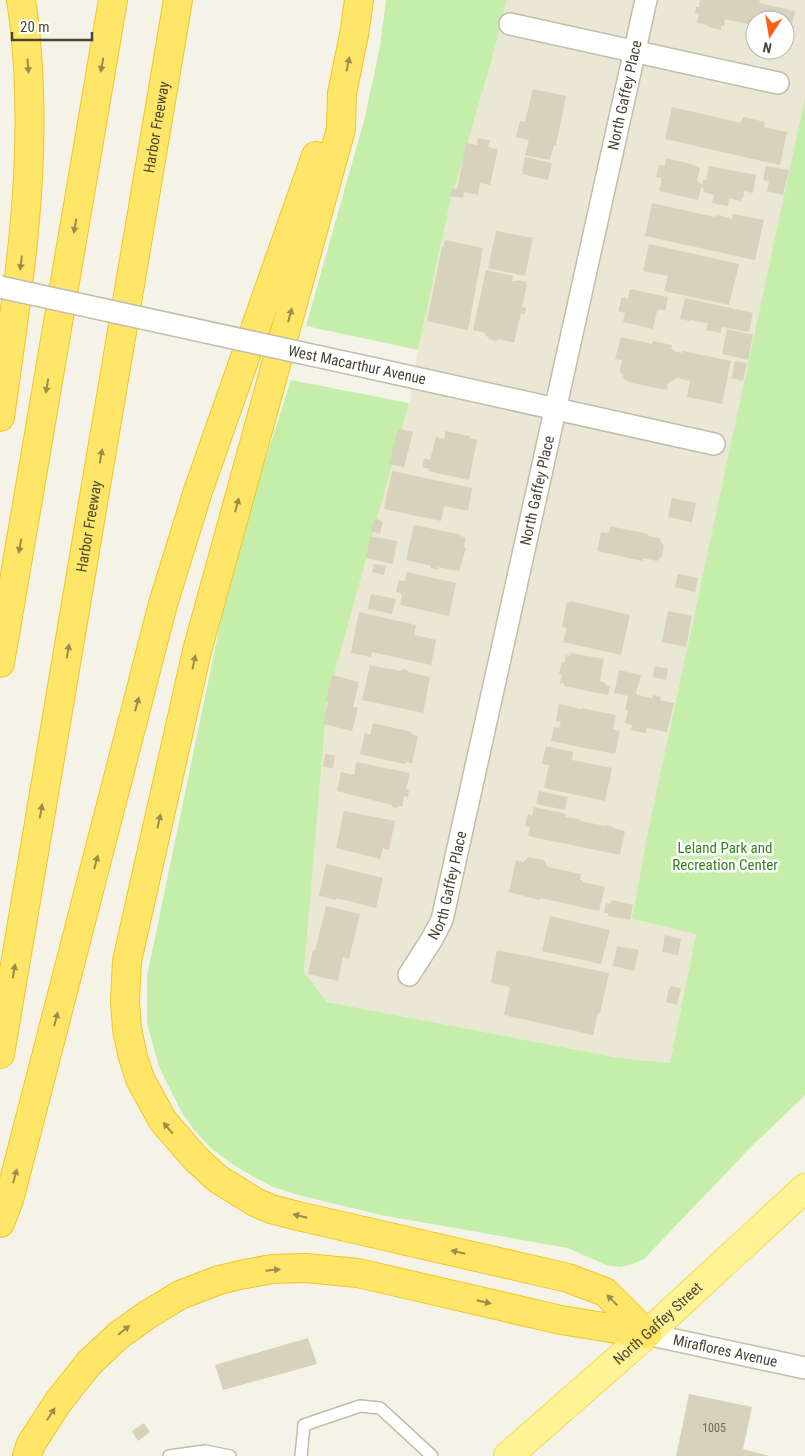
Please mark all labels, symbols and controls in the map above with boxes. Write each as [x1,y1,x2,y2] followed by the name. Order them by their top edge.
[12,10,92,42] scale bar
[745,10,795,60] north arrow
[20,18,50,36] text: 20 m
[604,39,646,152] street label: North Gaffey Place
[761,39,773,56] text: N
[344,56,352,72] one-way arrow
[24,58,32,74] one-way arrow
[98,58,106,74] one-way arrow
[140,80,173,174] street label: Harbor Freeway
[70,218,78,234] one-way arrow
[17,255,25,271] one-way arrow
[286,307,294,322] one-way arrow
[286,342,428,388] street label: West Macarthur Avenue
[43,378,51,394] one-way arrow
[516,434,558,547] street label: North Gaffey Place
[98,448,106,464] one-way arrow
[73,479,106,574] street label: Harbor Freeway
[233,498,241,513] one-way arrow
[15,538,23,554] one-way arrow
[65,642,73,658] one-way arrow
[190,655,198,670] one-way arrow
[133,697,141,712] one-way arrow
[38,803,46,819] one-way arrow
[155,813,163,828] one-way arrow
[424,829,470,943] street label: North Gaffey Place
[672,839,778,874] park label: Leland Park and Recreation Center
[93,854,101,869] one-way arrow
[11,963,19,979] one-way arrow
[52,1011,60,1026] one-way arrow
[162,1122,174,1134] one-way arrow
[11,1169,19,1184] one-way arrow
[292,1212,307,1220] one-way arrow
[451,1248,466,1256] one-way arrow
[265,1266,281,1274] one-way arrow
[609,1278,706,1368] street label: North Gaffey Street
[606,1294,618,1306] one-way arrow
[477,1298,492,1306] one-way arrow
[118,1325,131,1336] one-way arrow
[671,1331,779,1371] street label: Miraflores Avenue
[46,1407,55,1420] one-way arrow
[702,1421,726,1435] house number: 1005

